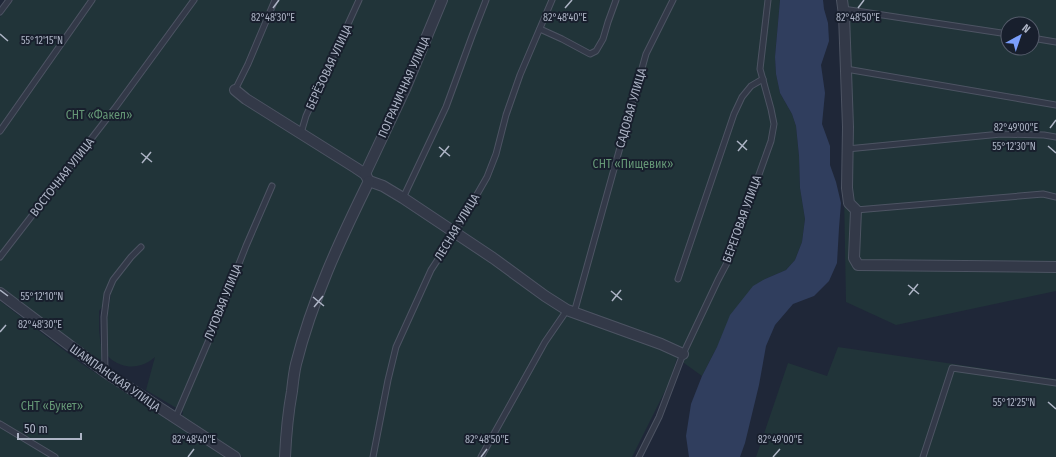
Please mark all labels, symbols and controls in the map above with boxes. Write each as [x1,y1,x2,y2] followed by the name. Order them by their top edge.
[251,12,295,24] text: 82°48'30"E
[543,12,587,24] text: 82°48'40"E
[836,12,880,24] text: 82°48'50"E
[1000,16,1040,56] north arrow
[302,21,355,112] street label: БЕРЁЗОВАЯ УЛИЦА
[1019,22,1033,36] text: N
[375,33,433,140] street label: ПОГРАНИЧНАЯ УЛИЦА
[21,35,63,47] text: 55°12'15"N
[613,66,649,149] street label: САДОВАЯ УЛИЦА
[66,108,132,122] park label: СНТ «Факел»
[994,122,1038,134] text: 82°49'00"E
[27,134,97,219] street label: ВОСТОЧНАЯ УЛИЦА
[992,141,1036,153] text: 55°12'30"N
[593,157,673,171] park label: СНТ «Пищевик»
[720,173,765,265] street label: БЕРЕГОВАЯ УЛИЦА
[432,191,483,263] street label: ЛЕСНАЯ УЛИЦА
[201,261,245,342] street label: ЛУГОВАЯ УЛИЦА
[21,291,63,303] text: 55°12'10"N
[18,319,62,331] text: 82°48'30"E
[67,342,163,415] street label: ШАМПАНСКАЯ УЛИЦА
[993,397,1035,409] text: 55°12'25"N
[21,399,83,413] park label: СНТ «Букет»
[18,415,81,441] scale bar
[24,422,48,436] text: 50 m
[172,434,216,446] text: 82°48'40"E
[465,434,509,446] text: 82°48'50"E
[758,434,802,446] text: 82°49'00"E

